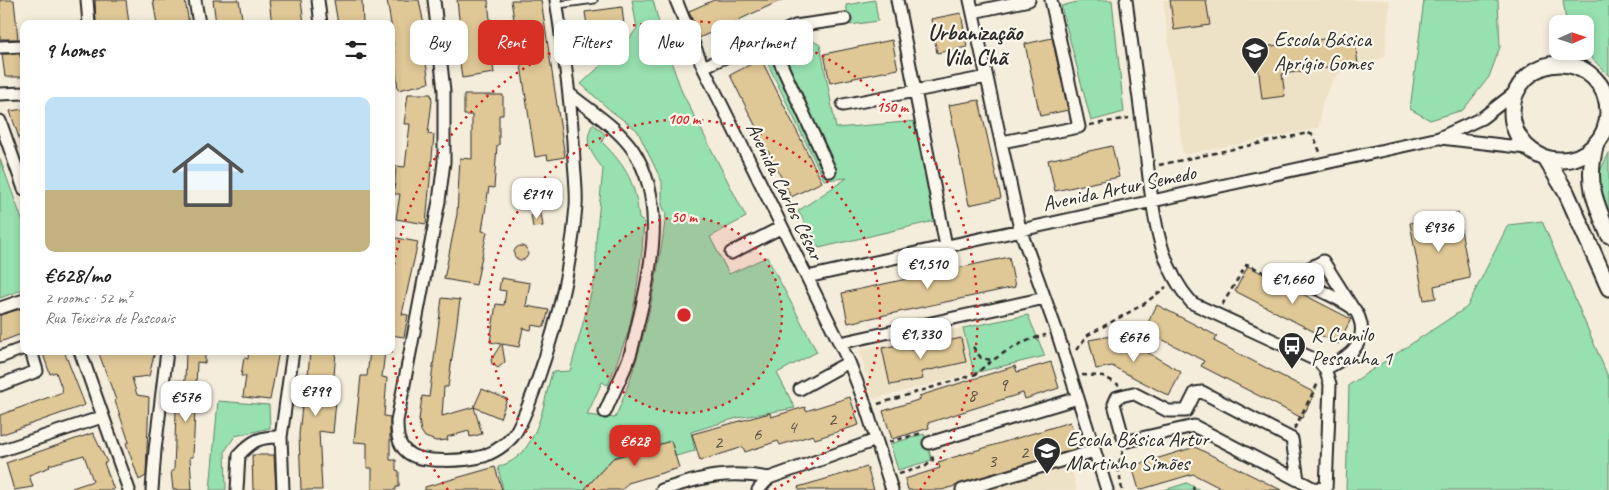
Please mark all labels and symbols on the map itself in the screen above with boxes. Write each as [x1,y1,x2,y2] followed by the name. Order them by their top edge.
[1549,15,1594,60] north arrow
[928,19,1024,72] district label: Urbanização Vila Chã
[1274,26,1374,76] place label: Escola Básica Aprígio Gomes
[1240,36,1270,75] school or university icon: Escola Básica Aprígio Gomes
[876,98,910,117] text: 150 m
[668,110,702,129] text: 100 m
[740,118,830,265] street label: Avenida Carlos César
[1040,159,1200,217] street label: Avenida Artur Semedo
[507,178,567,220] pin: €714
[671,208,698,227] text: 50 m
[1409,210,1469,253] pin: €936
[887,248,969,290] pin: €1,510
[1252,262,1334,305] pin: €1,660
[675,306,693,324] centre of rings
[880,318,962,360] pin: €1,330
[1104,320,1164,363] pin: €676
[1311,321,1394,371] place label: R Camilo Pessanha 1
[1277,331,1307,370] bus stop icon: R Camilo Pessanha 1
[999,373,1009,397] house number: 9
[286,374,346,417] pin: €799
[156,380,216,423] pin: €576
[968,383,979,407] house number: 8
[828,407,838,431] house number: 2
[788,415,799,439] house number: 4
[753,422,763,446] house number: 6
[605,424,665,467] pin: €628
[1066,426,1210,476] place label: Escola Básica Artur Martinho Simões
[714,430,724,454] house number: 2
[1032,436,1062,475] school or university icon: Escola Básica Artur Martinho Simões
[1020,440,1030,464] house number: 2
[988,449,998,473] house number: 3

